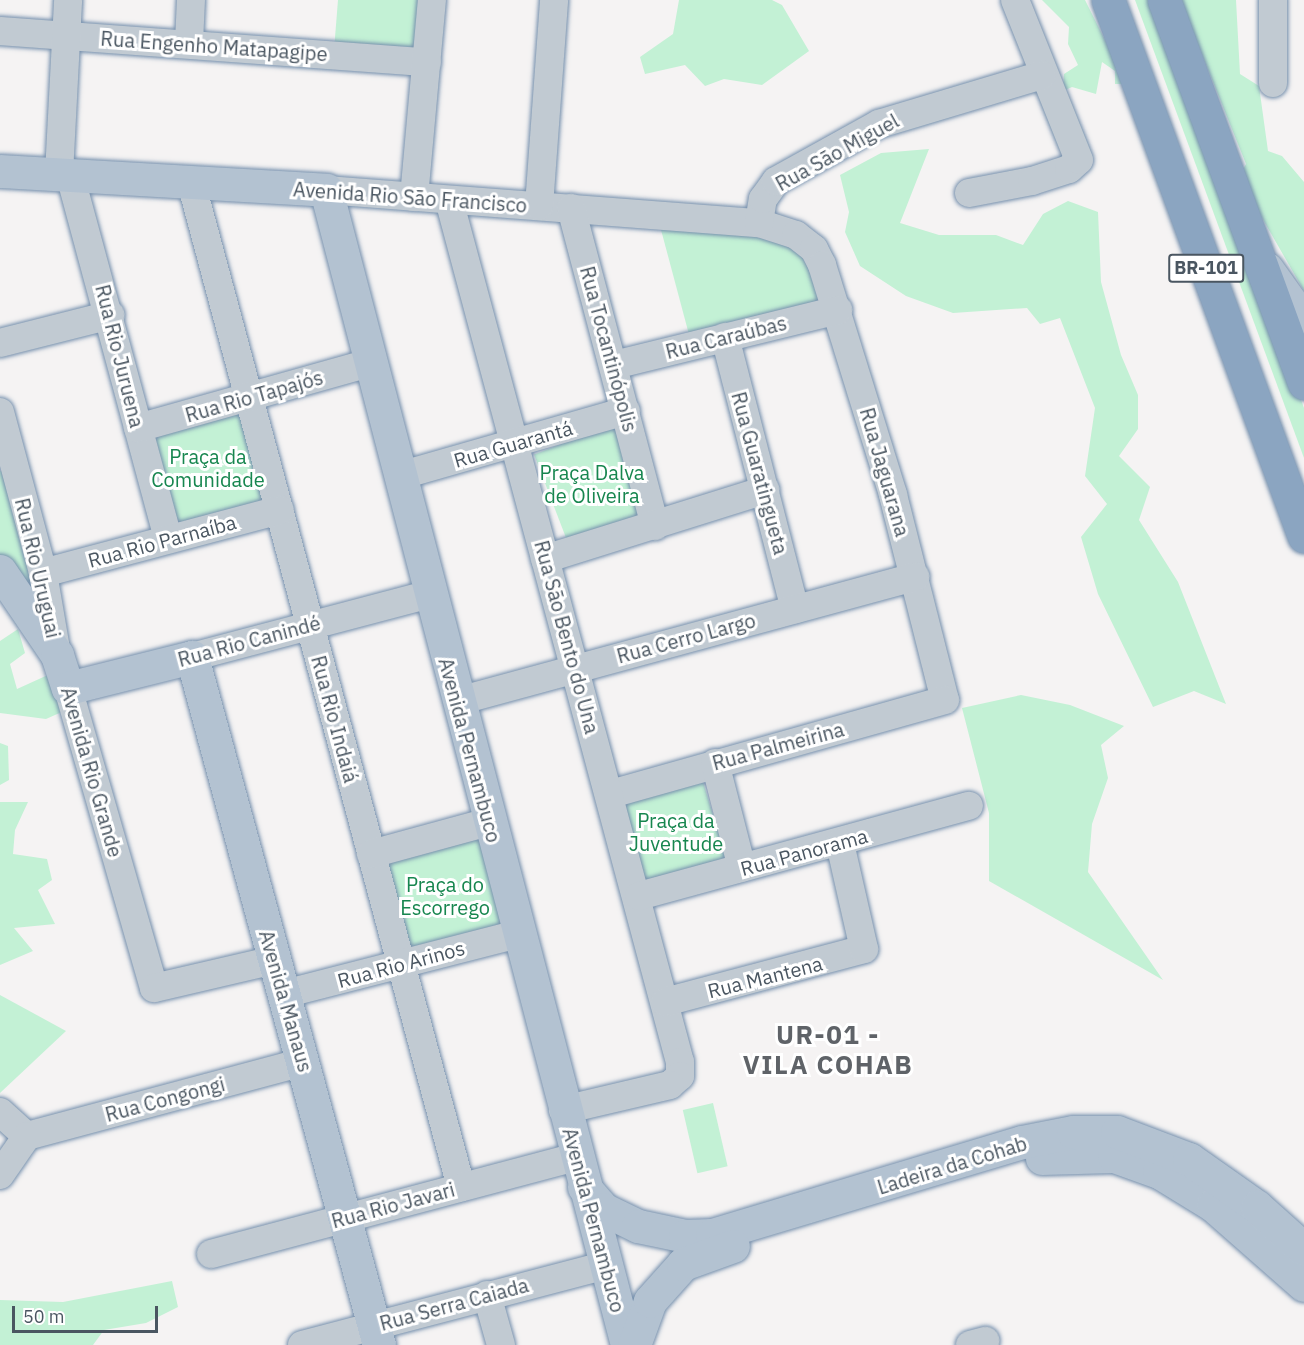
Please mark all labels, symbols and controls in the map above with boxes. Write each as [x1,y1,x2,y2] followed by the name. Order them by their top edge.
[100,26,328,66] street label: Rua Engenho Matapagipe
[771,108,903,196] street label: Rua São Miguel
[292,177,528,217] street label: Avenida Rio São Francisco
[1167,253,1245,283] road number: BR-101
[575,264,643,434] street label: Rua Tocantinópolis
[91,282,149,430] street label: Rua Rio Juruena
[663,310,789,364] street label: Rua Caraúbas
[182,365,326,427] street label: Rua Rio Tapajós
[727,389,793,557] street label: Rua Guaratingueta
[855,405,915,539] street label: Rua Jaguarana
[451,416,575,472] street label: Rua Guarantá
[151,444,265,491] park label: Praça da Comunidade
[540,460,644,507] park label: Praça Dalva de Oliveira
[10,496,66,640] street label: Rua Rio Uruguai
[85,510,239,572] street label: Rua Rio Parnaíba
[530,538,604,736] street label: Rua São Bento do Una
[614,608,758,668] street label: Rua Cerro Largo
[175,610,323,672] street label: Rua Rio Canindé
[307,653,363,785] street label: Rua Rio Indaiá
[434,655,506,845] street label: Avenida Pernambuco
[56,684,128,860] street label: Avenida Rio Grande
[709,717,847,775] street label: Rua Palmeirina
[629,809,723,856] park label: Praça da Juventude
[738,823,870,881] street label: Rua Panorama
[400,872,490,919] park label: Praça do Escorrego
[254,927,318,1075] street label: Avenida Manaus
[335,935,467,993] street label: Rua Rio Arinos
[705,951,825,1003] street label: Rua Mantena
[743,1019,913,1080] district label: UR-01 - VILA COHAB
[102,1071,228,1127] street label: Rua Congongi
[558,1125,630,1315] street label: Avenida Pernambuco
[874,1131,1030,1199] street label: Ladeira da Cohab
[329,1177,457,1233] street label: Rua Rio Javari
[377,1273,531,1335] street label: Rua Serra Caiada
[15,1294,160,1332] scale bar
[23,1305,65,1328] text: 50 m

